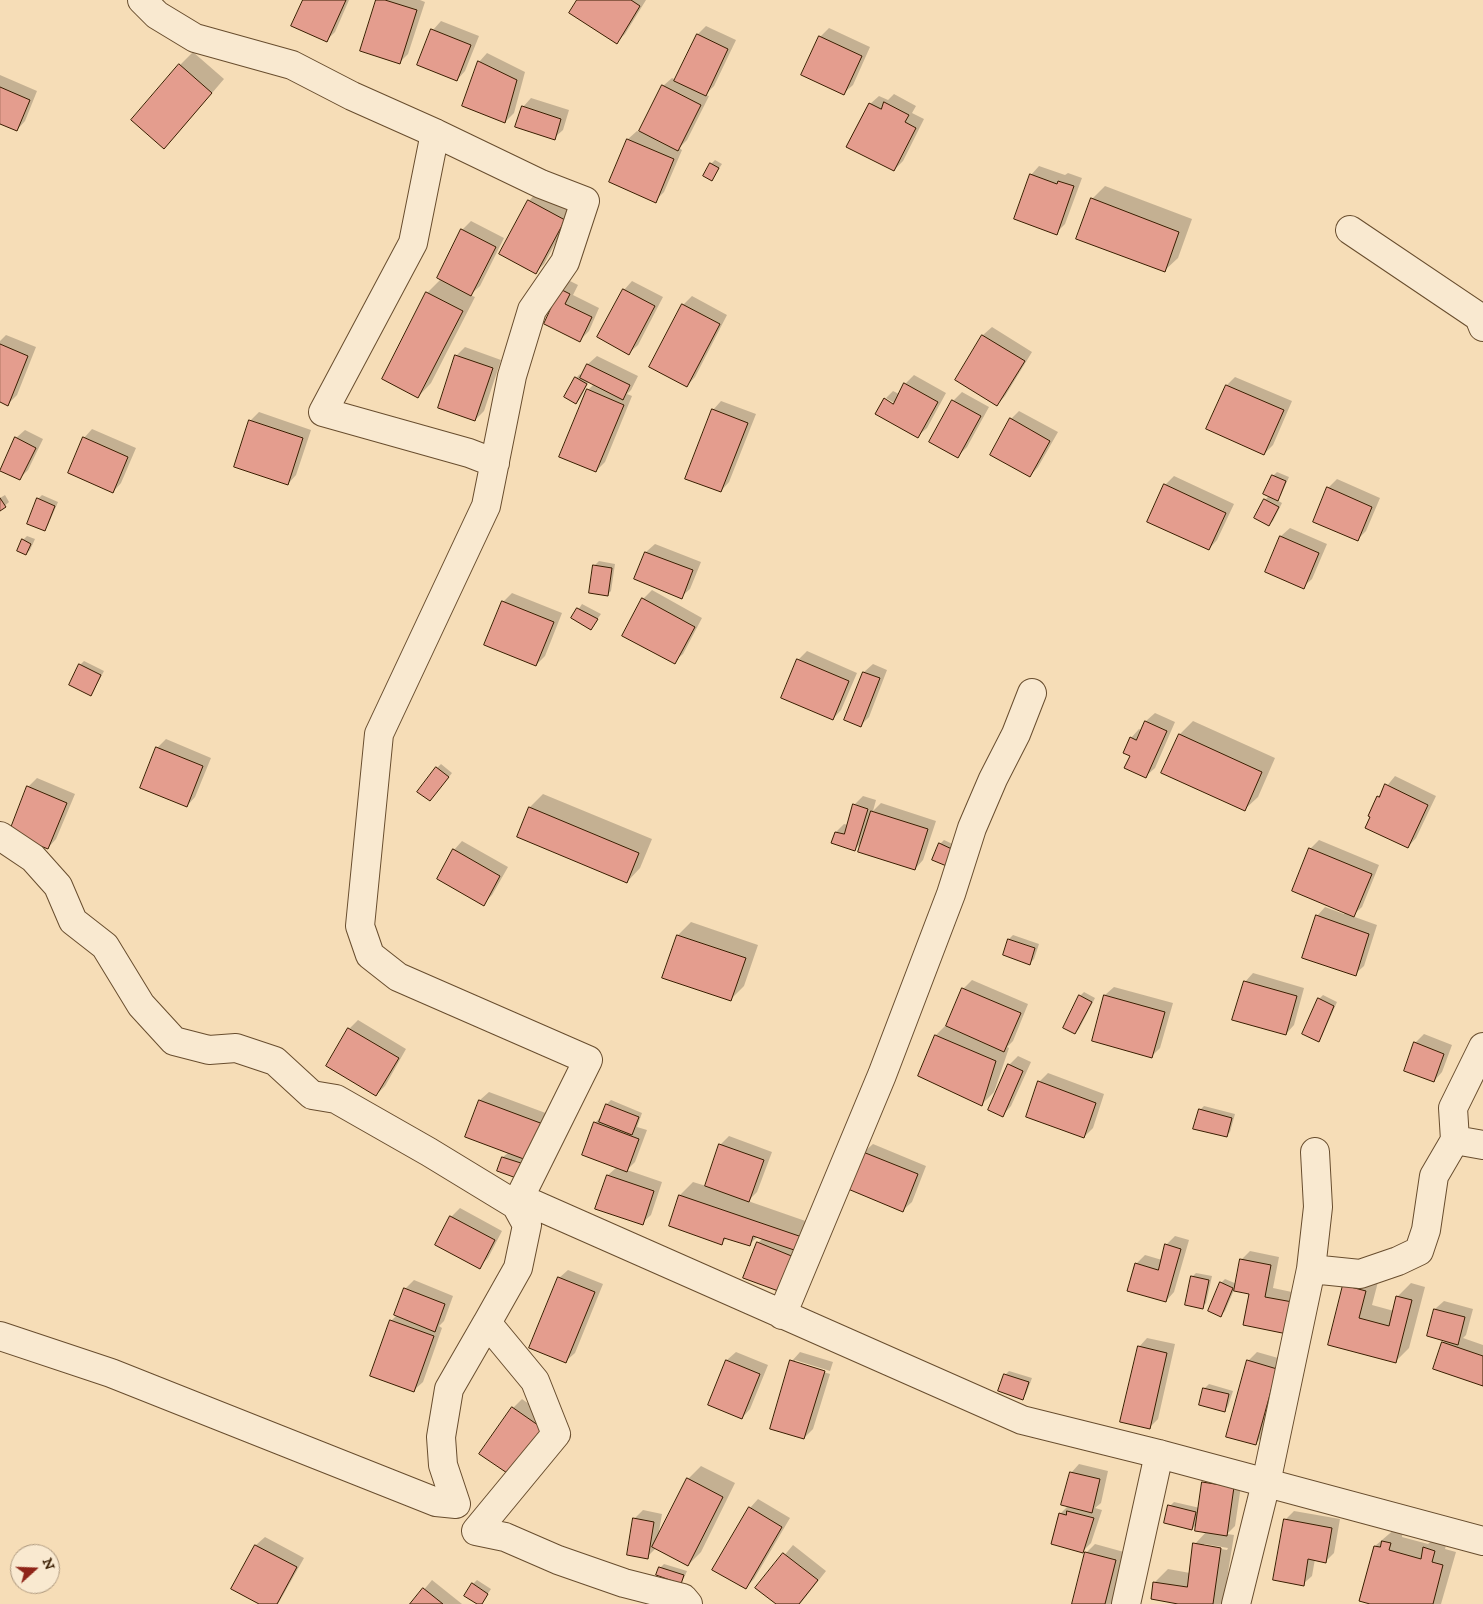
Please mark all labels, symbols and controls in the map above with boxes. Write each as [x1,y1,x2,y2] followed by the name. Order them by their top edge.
[10,1544,60,1594] north arrow
[38,1556,59,1573] text: N

